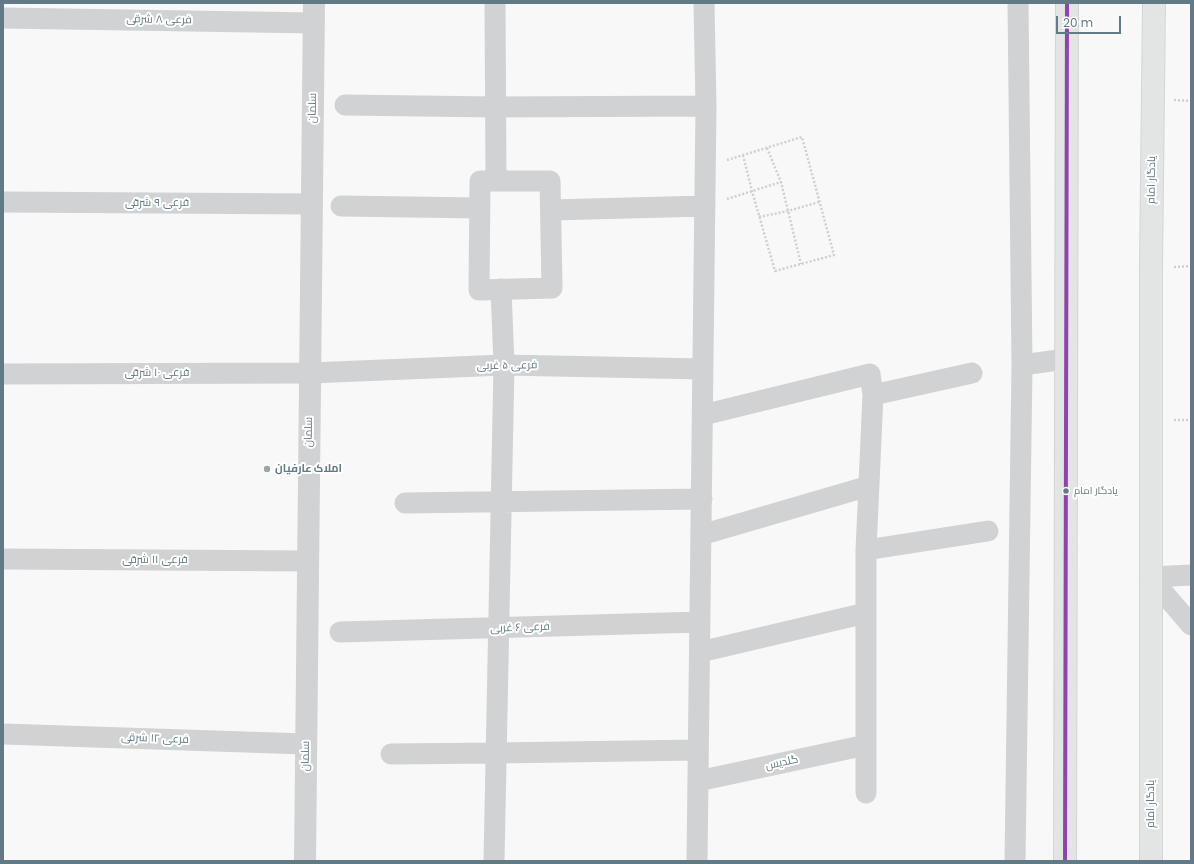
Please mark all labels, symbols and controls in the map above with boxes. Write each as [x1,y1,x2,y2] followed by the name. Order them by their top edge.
[1058,8,1123,34] scale bar
[126,13,192,27] street label: فرعی ۸ شرقی
[1063,14,1093,31] text: 20 m
[306,93,320,123] street label: سلمان
[1145,156,1159,204] street label: یادگار امام
[125,196,189,210] street label: فرعی ۹ شرقی
[477,359,537,373] street label: فرعی ۵ غربی
[125,366,189,380] street label: فرعی ۱۰ شرقی
[302,417,316,447] street label: سلمان
[275,462,342,476] place label: املاک عارفیان
[262,464,272,474] marker: املاک عارفیان
[1074,485,1118,497] place label: یادگار امام
[1061,486,1071,496] marker: یادگار امام
[122,553,188,567] street label: فرعی ۱۱ شرقی
[490,620,550,636] street label: فرعی ۶ غربی
[121,731,189,747] street label: فرعی ۱۲ شرقی
[299,741,313,771] street label: سلمان
[764,753,800,773] street label: گلدیس
[1144,780,1158,828] street label: یادگار امام

